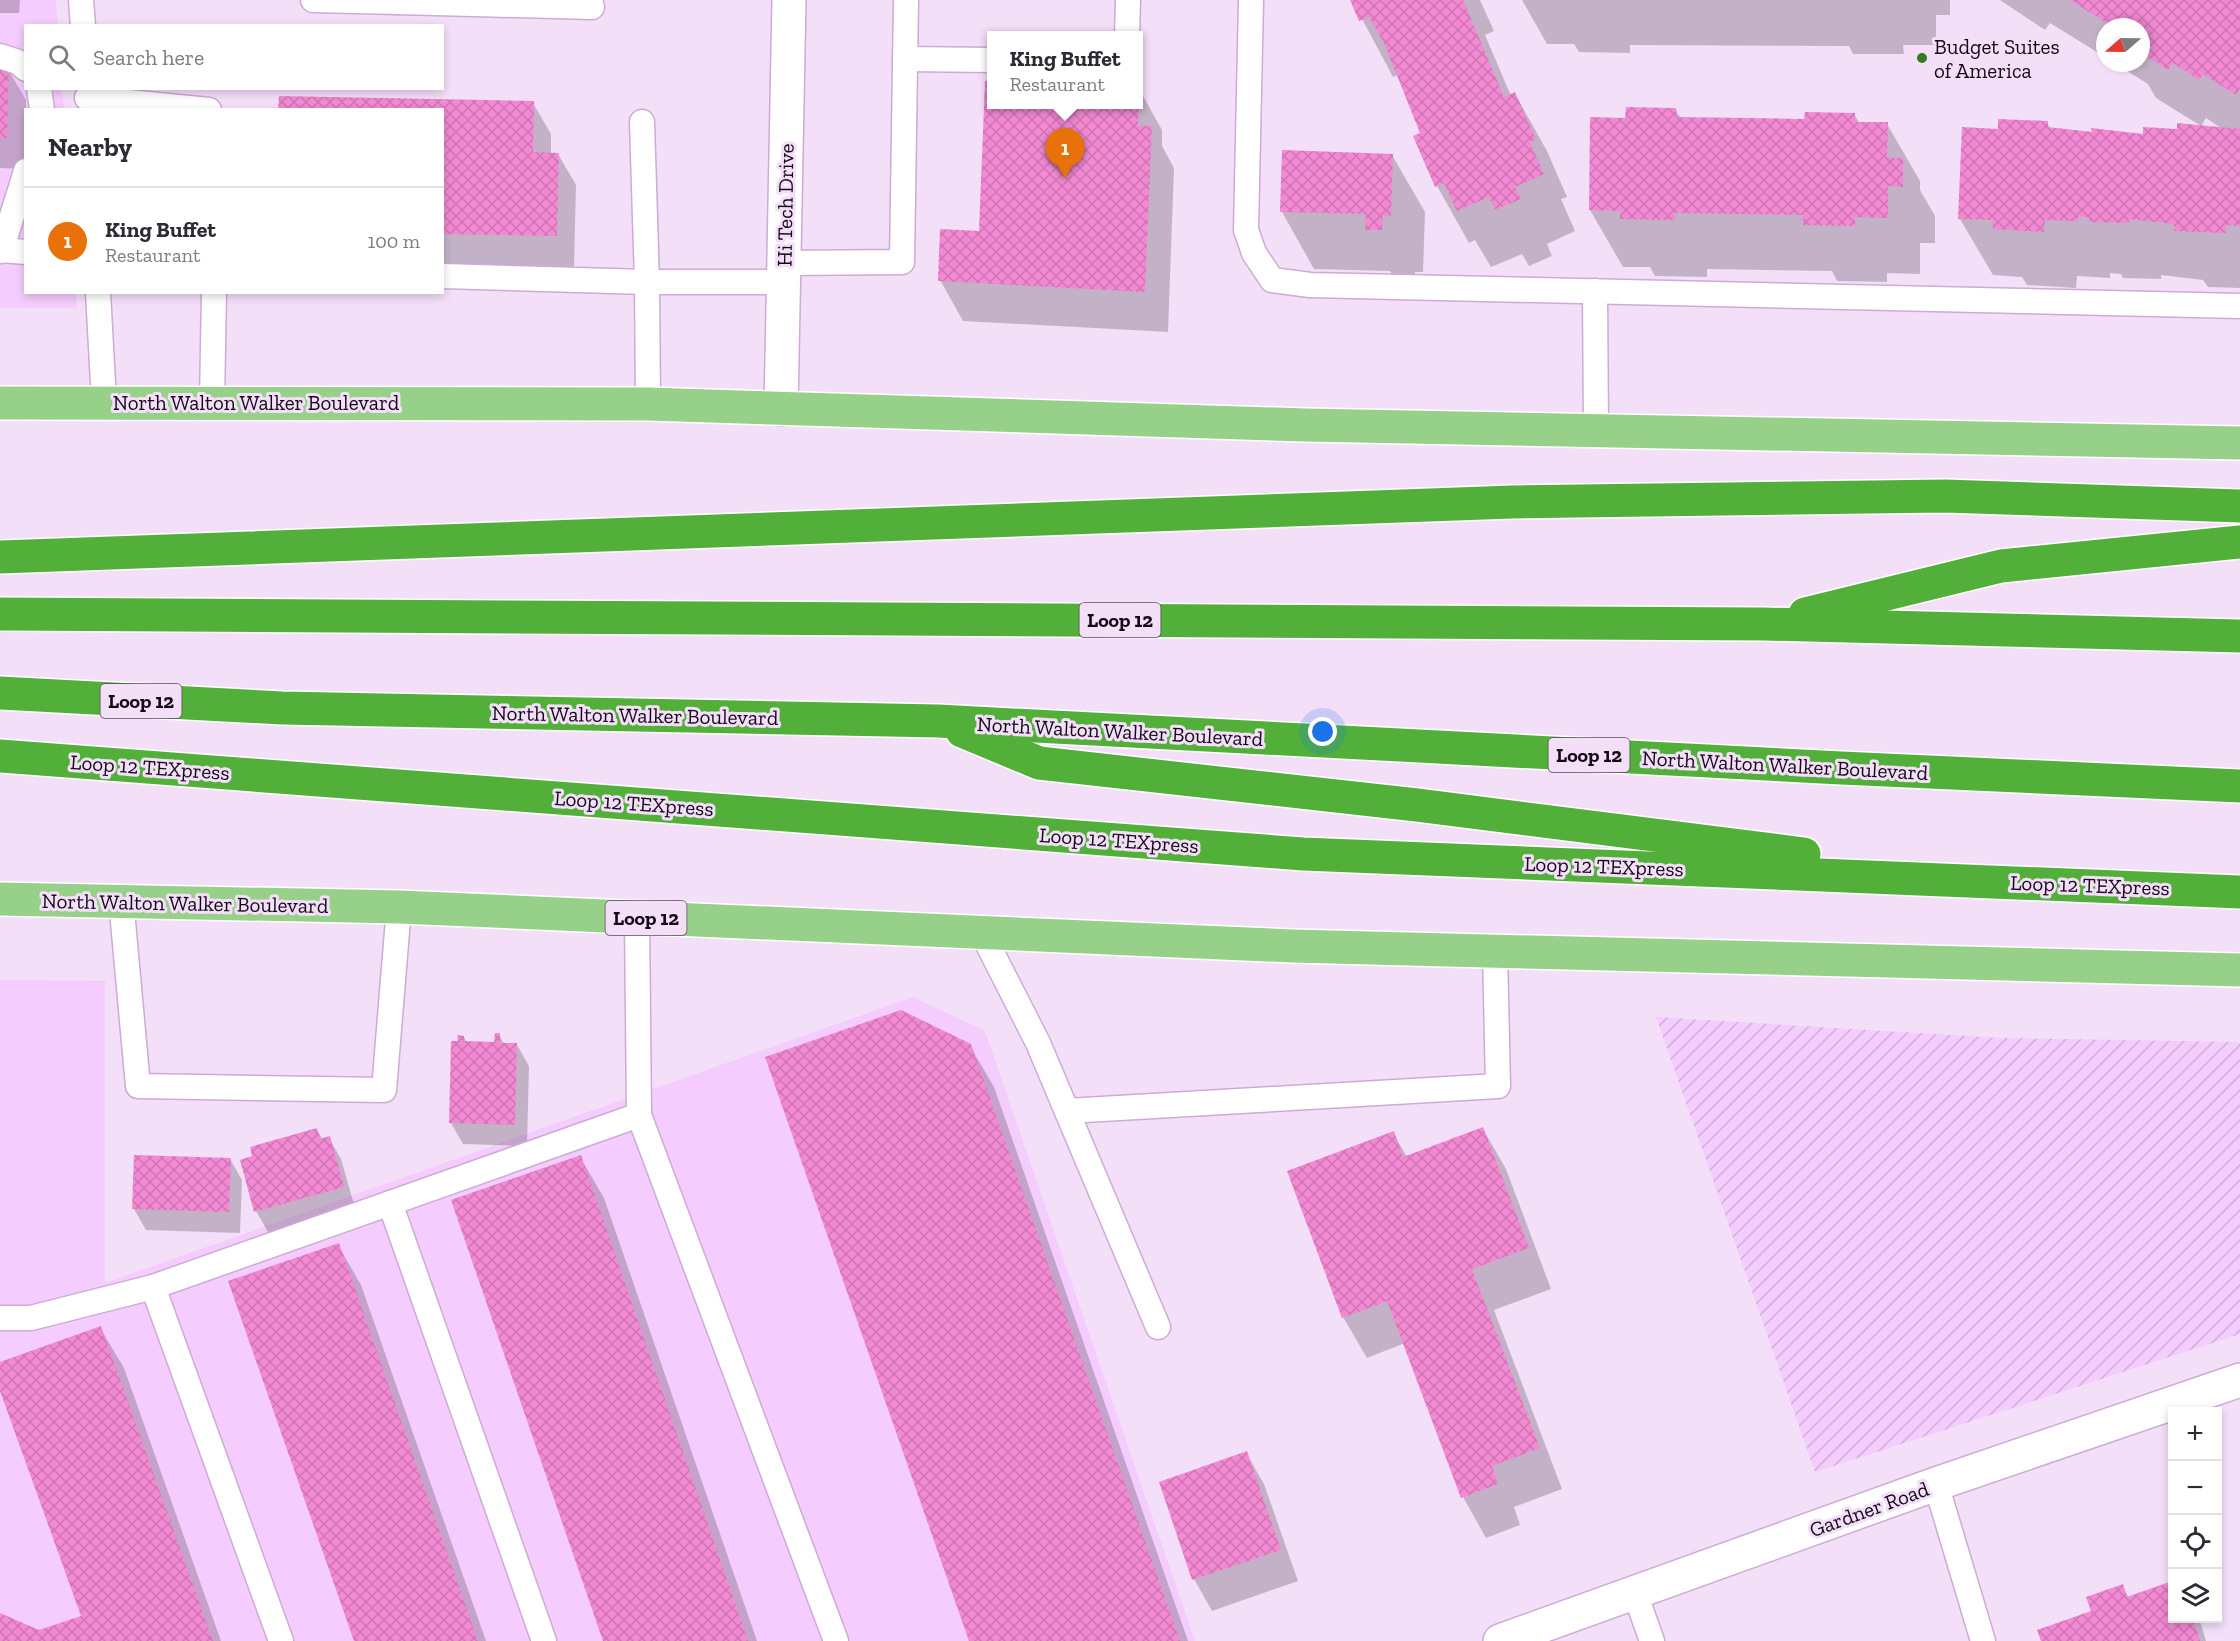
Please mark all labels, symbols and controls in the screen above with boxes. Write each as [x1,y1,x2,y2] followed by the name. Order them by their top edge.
[2096,18,2150,72] north arrow
[24,24,444,90] search box
[987,31,1143,109] popup
[1934,34,2060,83] place label: Budget Suites of America
[45,41,78,74] icon: search
[93,44,204,71] text: Search here
[1009,45,1121,72] text: King Buffet
[1915,51,1929,65] marker: Budget Suites of America
[1009,72,1105,96] text: Restaurant
[1046,128,1084,178] pin: 1
[48,131,132,163] text: Nearby
[771,143,799,267] street label: Hi Tech Drive
[105,216,216,243] text: King Buffet
[63,229,72,253] text: 1
[367,229,420,253] text: 100 m
[105,243,201,267] text: Restaurant
[113,390,400,415] street label: North Walton Walker Boulevard
[1080,603,1160,637] road number: Loop 12
[100,684,182,718] road number: Loop 12
[491,700,779,730] street label: North Walton Walker Boulevard
[976,711,1264,751] street label: North Walton Walker Boulevard
[1308,717,1337,746] your location
[1548,738,1630,772] road number: Loop 12
[1641,745,1929,785] street label: North Walton Walker Boulevard
[69,749,231,785] street label: Loop 12 TEXpress
[553,785,715,821] street label: Loop 12 TEXpress
[1038,822,1200,858] street label: Loop 12 TEXpress
[1524,851,1684,881] street label: Loop 12 TEXpress
[2010,870,2170,900] street label: Loop 12 TEXpress
[41,888,329,918] street label: North Walton Walker Boulevard
[606,901,686,935] road number: Loop 12
[2168,1407,2222,1623] map controls
[2168,1407,2222,1461] button: +
[2168,1461,2222,1515] button: −
[1806,1476,1933,1542] street label: Gardner Road
[2168,1515,2222,1569] button: locate
[2168,1569,2222,1623] button: layers

